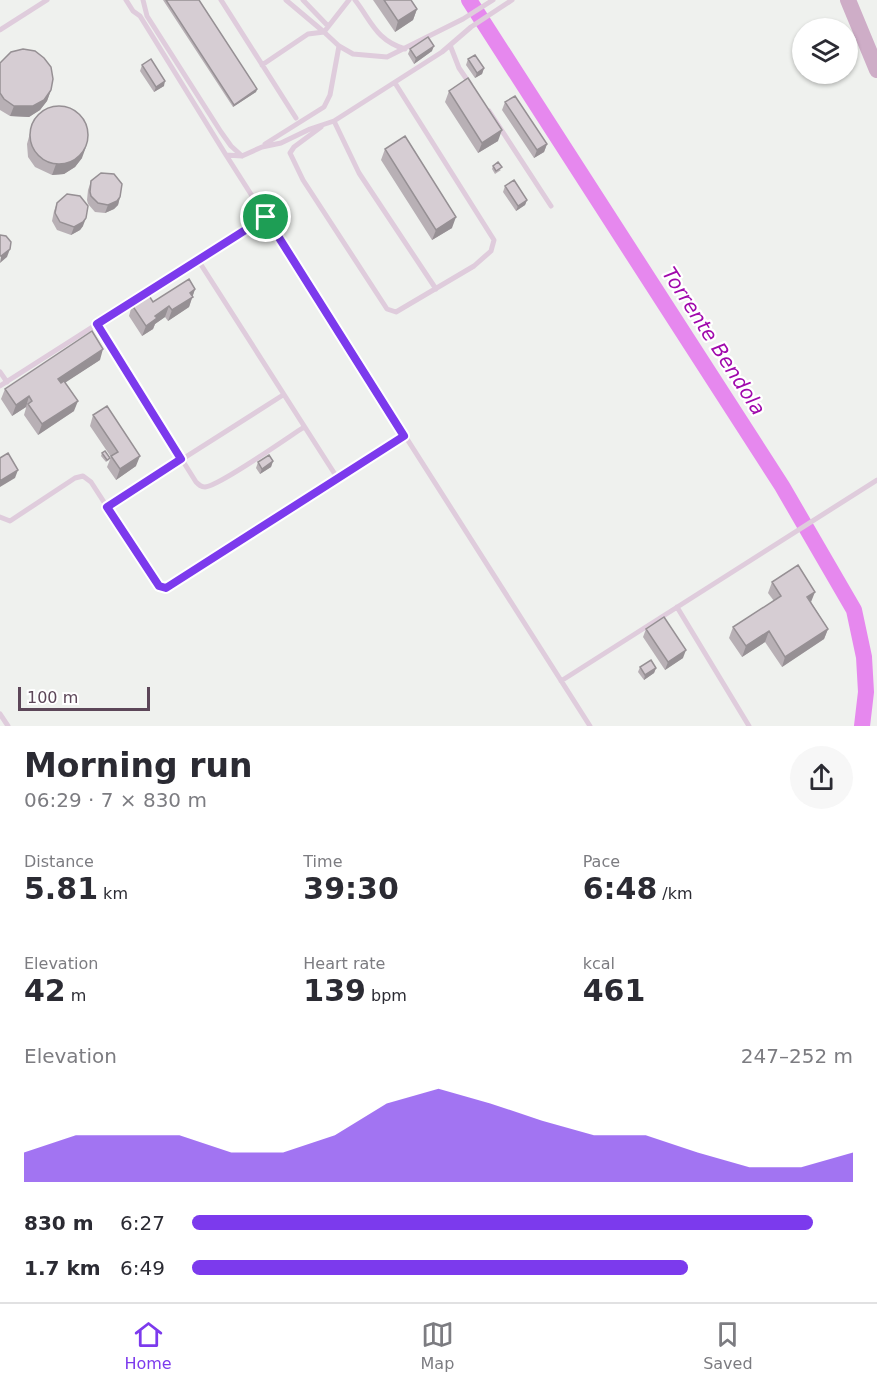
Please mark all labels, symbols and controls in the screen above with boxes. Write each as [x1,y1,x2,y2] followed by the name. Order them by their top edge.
[792,18,858,84] map controls
[792,18,858,84] button: layers
[240,191,291,242] pin
[249,200,282,233] icon: arrive
[657,263,771,419] water label: Torrente Bendola
[18,684,150,712] scale bar
[27,688,78,707] text: 100 m
[24,746,252,785] text: Morning run
[790,746,853,809] button: share
[24,788,207,812] text: 06:29 · 7 × 830 m
[24,852,94,871] text: Distance
[303,852,342,871] text: Time
[583,852,620,871] text: Pace
[24,871,98,906] text: 5.81
[303,871,399,906] text: 39:30
[583,871,657,906] text: 6:48
[98,884,128,903] text: km
[657,884,693,903] text: /km
[24,954,98,973] text: Elevation
[303,954,385,973] text: Heart rate
[583,954,615,973] text: kcal
[24,973,66,1008] text: 42
[303,973,366,1008] text: 139
[583,973,645,1008] text: 461
[66,986,86,1005] text: m
[366,986,407,1005] text: bpm
[24,1044,117,1068] text: Elevation
[741,1044,853,1068] text: 247–252 m
[24,1211,94,1235] text: 830 m
[120,1211,165,1235] text: 6:27
[24,1256,101,1280] text: 1.7 km
[120,1256,165,1280] text: 6:49
[124,1318,172,1373] tab: Home
[421,1318,454,1373] tab: Map
[703,1318,753,1373] tab: Saved

